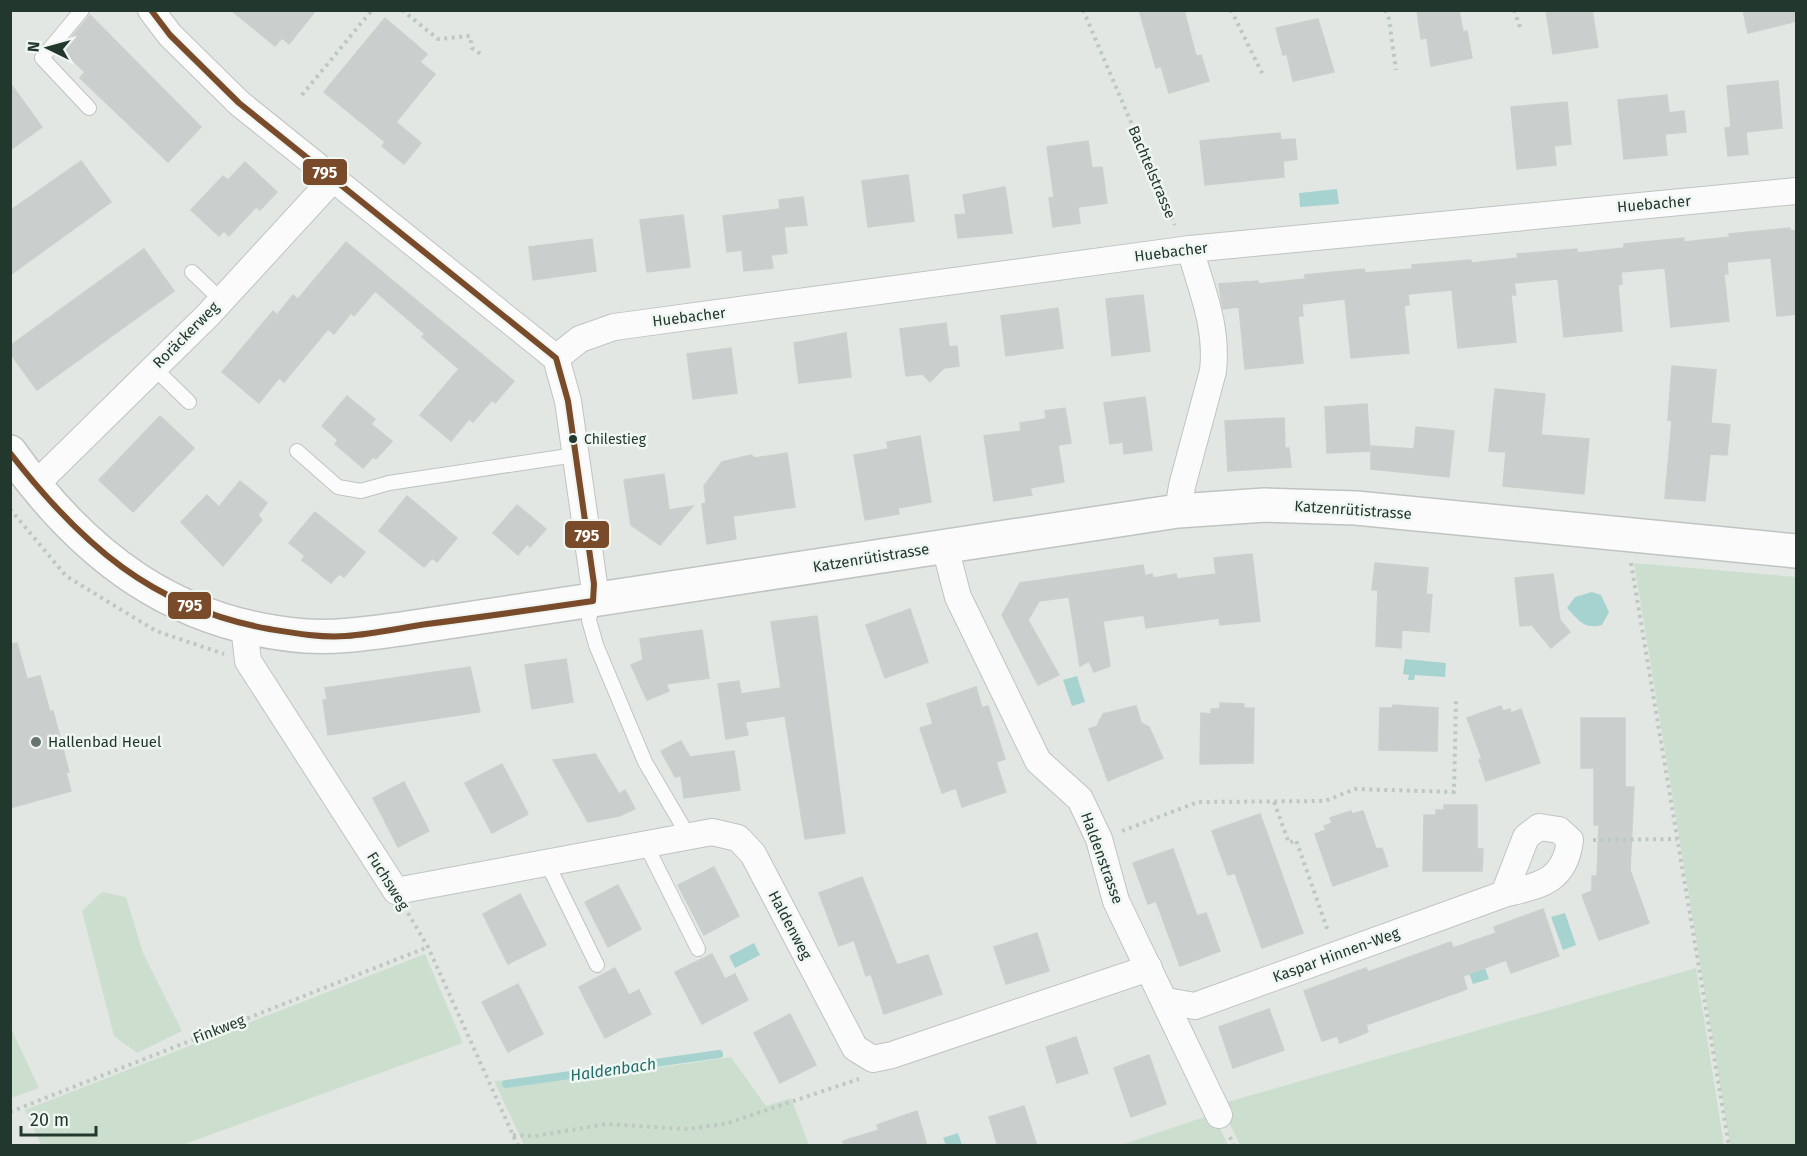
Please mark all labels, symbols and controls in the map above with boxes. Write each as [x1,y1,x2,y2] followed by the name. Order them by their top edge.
[18,18,78,78] north arrow
[24,41,43,53] text: N
[1124,123,1180,221] street label: Bachtelstrasse
[302,158,348,186] line badge: 795
[313,163,338,182] text: 795
[1616,192,1692,216] street label: Huebacher
[1133,239,1209,265] street label: Huebacher
[149,298,223,372] street label: Roräckerweg
[651,304,727,330] street label: Huebacher
[584,431,647,448] place label: Chilestieg
[567,433,579,445] marker: Chilestieg
[1294,497,1412,523] street label: Katzenrütistrasse
[564,520,610,549] line badge: 795
[575,526,600,545] text: 795
[812,540,930,576] street label: Katzenrütistrasse
[167,591,212,620] line badge: 795
[178,596,203,615] text: 795
[48,733,162,751] place label: Hallenbad Heuel
[29,735,43,749] marker: Hallenbad Heuel
[1077,810,1127,906] street label: Haldenstrasse
[363,849,413,914] street label: Fuchsweg
[764,888,816,963] street label: Haldenweg
[1270,924,1402,986] street label: Kaspar Hinnen-Weg
[190,1011,248,1047] street label: Finkweg
[569,1054,657,1085] water label: Haldenbach
[21,1099,96,1137] scale bar
[30,1109,69,1131] text: 20 m

